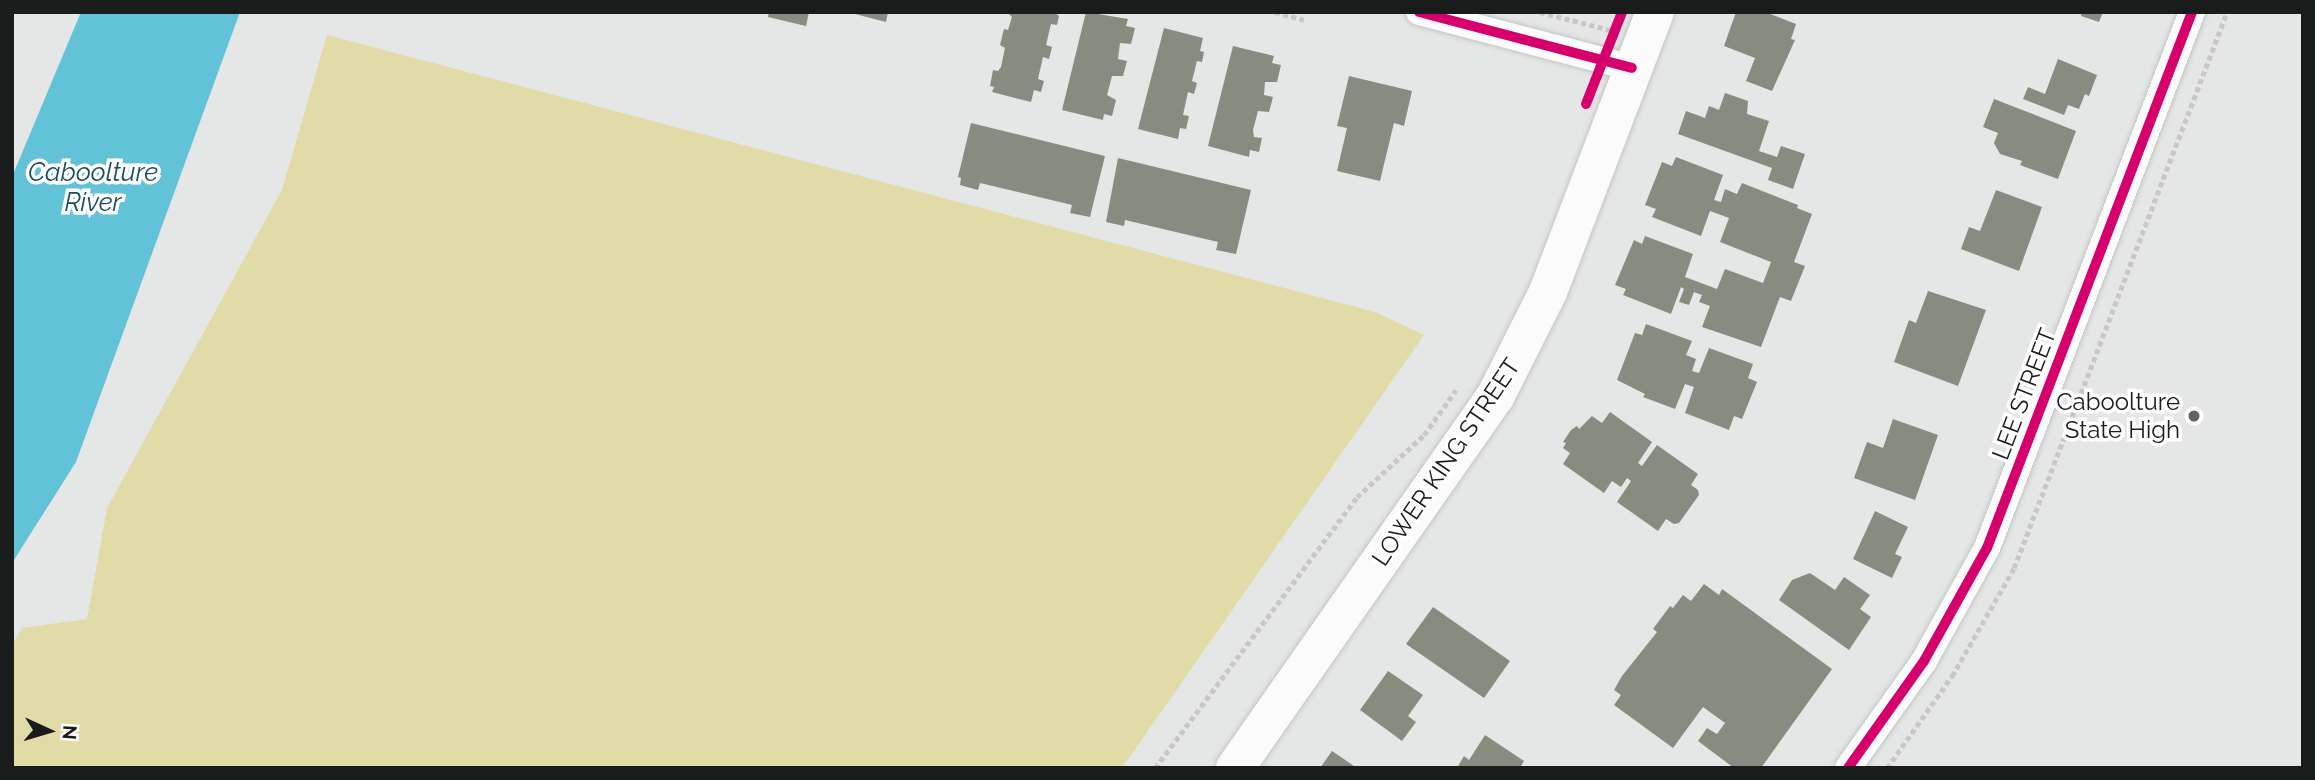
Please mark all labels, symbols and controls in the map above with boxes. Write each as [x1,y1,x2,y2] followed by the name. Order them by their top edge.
[28,157,158,218] water label: Caboolture River
[1986,324,2062,464] street label: LEE STREET
[1366,353,1526,571] street label: LOWER KING STREET
[2056,388,2180,444] place label: Caboolture State High
[2186,408,2202,424] marker: Caboolture State High
[14,696,84,766] north arrow
[58,724,81,740] text: N

